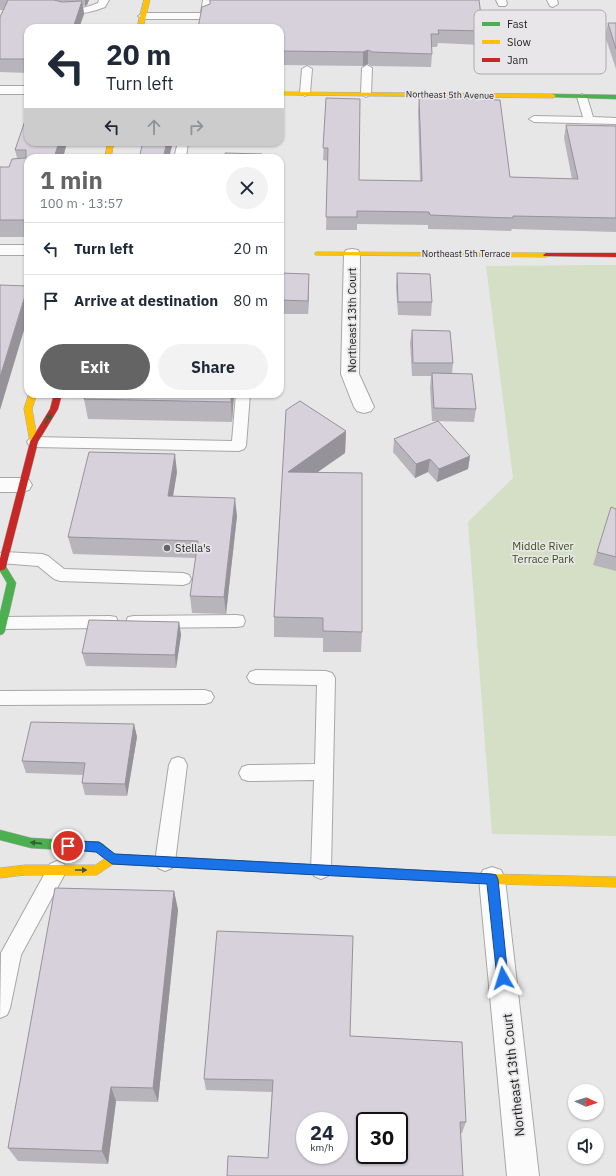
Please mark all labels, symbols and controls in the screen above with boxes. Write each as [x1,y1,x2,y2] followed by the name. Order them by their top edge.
[474,10,606,74] legend
[507,17,528,31] text: Fast
[507,35,531,49] text: Slow
[106,36,171,73] text: 20 m
[40,40,92,92] icon: left
[507,53,528,67] text: Jam
[106,72,174,95] text: Turn left
[406,88,494,101] street label: Northeast 5th Avenue
[101,116,123,138] icon: left
[143,116,165,138] icon: ahead
[185,116,207,138] icon: right
[40,164,103,196] text: 1 min
[226,167,268,209] button: close
[40,195,123,212] text: 100 m · 13:57
[40,238,62,260] icon: left
[74,239,134,258] text: Turn left
[233,239,268,258] text: 20 m
[422,248,510,259] street label: Northeast 5th Terrace
[345,267,359,372] street label: Northeast 13th Court
[40,290,62,312] icon: arrive
[74,291,218,310] text: Arrive at destination
[233,291,268,310] text: 80 m
[40,344,150,390] button: Exit
[158,344,268,390] button: Share
[44,414,52,424] one-way arrow
[512,539,574,566] park label: Middle River Terrace Park
[175,541,211,555] place label: Stella's
[162,543,172,553] marker: Stella's
[51,829,85,863] pin
[57,835,79,857] icon: arrive
[30,840,42,846] one-way arrow
[75,867,88,873] one-way arrow
[482,957,524,999] position arrow
[499,1012,528,1137] street label: Northeast 13th Court
[568,1084,604,1120] north arrow
[568,1084,604,1164] map controls
[356,1112,408,1164] speed limit sign: 30
[310,1119,334,1146] text: 24
[568,1128,604,1164] button: sound
[310,1141,334,1154] text: km/h

